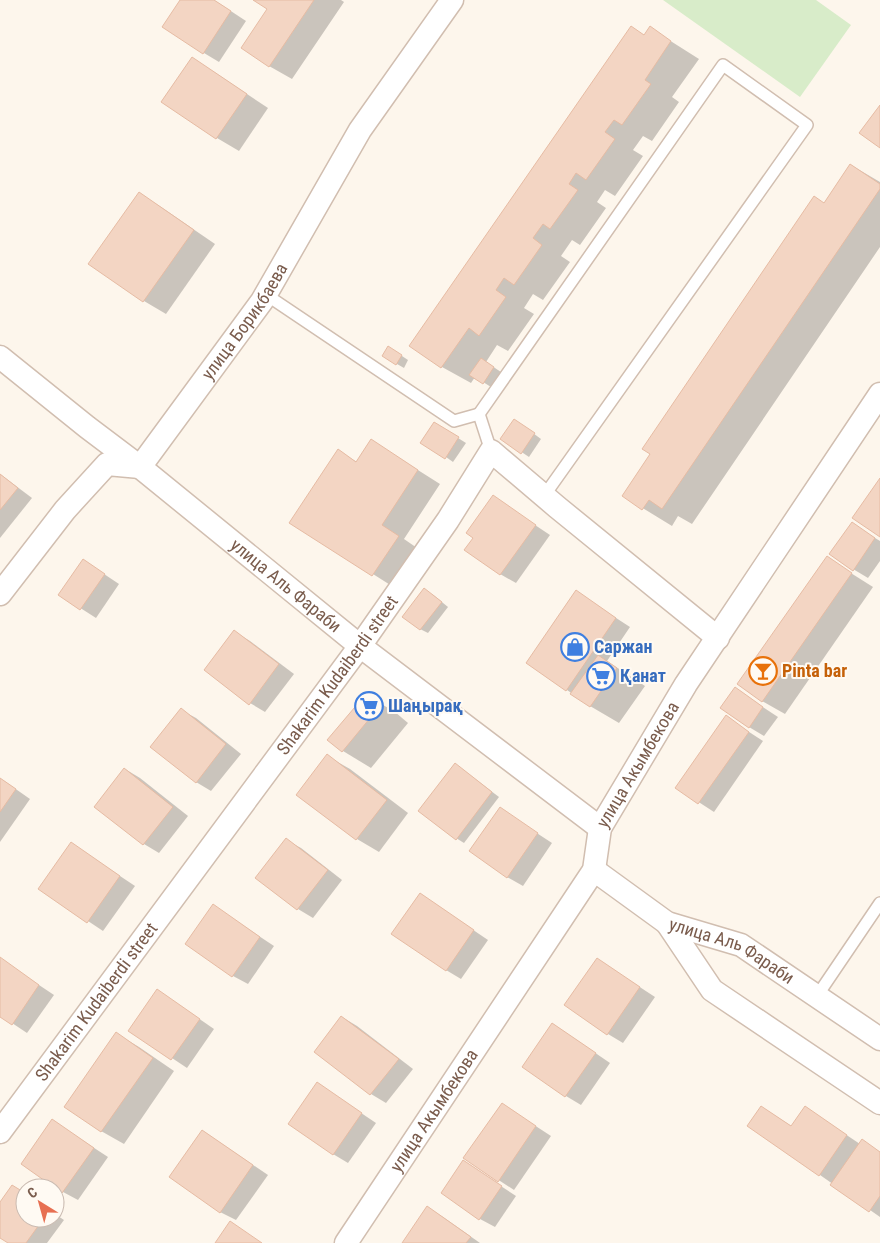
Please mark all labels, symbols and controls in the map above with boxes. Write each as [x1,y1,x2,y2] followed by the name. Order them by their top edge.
[197,259,291,384] street label: улица Борикбаева
[227,534,346,636] street label: улица Аль Фараби
[272,591,402,759] street label: Shakarim Kudaiberdi street
[560,632,590,662] shop icon: Саржан
[594,636,653,657] place label: Саржан
[748,656,778,686] bar icon: Pinta bar
[782,660,847,681] place label: Pinta bar
[586,661,616,691] supermarket icon: Қанат
[620,665,666,686] place label: Қанат
[354,691,384,721] supermarket icon: Шаңырақ
[388,695,463,716] place label: Шаңырақ
[592,698,683,831] street label: улица Акымбекова
[667,913,798,988] street label: улица Аль Фараби
[31,918,162,1085] street label: Shakarim Kudaiberdi street
[385,1045,482,1176] street label: улица Акымбекова
[15,1178,65,1228] north arrow
[24,1184,40,1201] text: С

